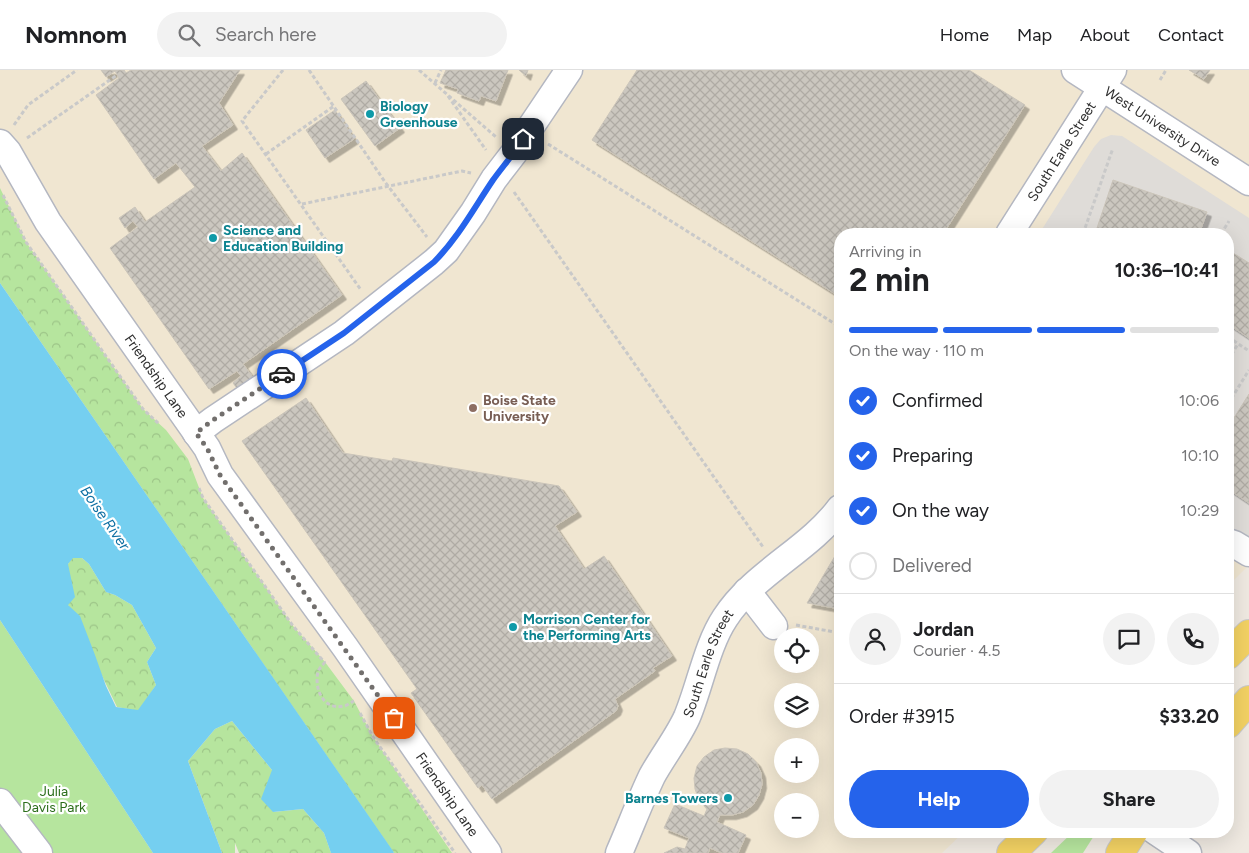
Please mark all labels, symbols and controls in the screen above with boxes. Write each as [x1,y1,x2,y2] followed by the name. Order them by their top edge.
[157,12,507,57] search box
[25,20,127,49] text: Nomnom
[175,21,203,49] icon: search
[215,23,316,46] text: Search here
[940,24,989,46] text: Home
[1017,24,1052,46] text: Map
[1080,24,1130,46] text: About
[1158,24,1224,46] text: Contact
[1101,83,1224,170] street label: West University Drive
[380,98,458,131] place label: Biology Greenhouse
[1024,98,1100,205] street label: South Earle Street
[364,108,376,120] marker: Biology Greenhouse
[502,118,544,160] pin
[509,125,537,153] icon: home
[223,222,343,255] place label: Science and Education Building
[207,232,219,244] marker: Science and Education Building
[849,242,921,261] text: Arriving in
[1115,259,1219,282] text: 10:36–10:41
[849,261,930,299] text: 2 min
[121,331,191,422] street label: Friendship Lane
[849,341,984,360] text: On the way · 110 m
[257,349,307,399] courier
[268,360,296,388] icon: car
[849,387,877,415] icon: check
[892,389,983,412] text: Confirmed
[1179,391,1219,410] text: 10:06
[483,392,556,425] place label: Boise State University
[467,402,479,414] marker: Boise State University
[849,442,877,470] icon: check
[892,444,973,467] text: Preparing
[1181,446,1219,465] text: 10:10
[76,482,134,554] water label: Boise River
[849,497,877,525] icon: check
[892,499,989,522] text: On the way
[1180,501,1219,520] text: 10:29
[892,554,972,577] text: Delivered
[680,606,737,720] street label: South Earle Street
[523,611,651,644] place label: Morrison Center for the Performing Arts
[849,613,901,665] button: person
[1103,613,1155,665] button: chat
[1167,613,1219,665] button: phone
[913,618,974,641] text: Jordan
[507,621,519,633] marker: Morrison Center for the Performing Arts
[774,628,819,838] map controls
[774,628,819,673] button: locate
[913,641,1000,660] text: Courier · 4.5
[774,683,819,728] button: layers
[373,697,415,739] pin
[380,704,408,732] icon: bag
[849,705,955,728] text: Order #3915
[1159,705,1219,728] text: $33.20
[774,738,819,783] button: +
[412,749,482,840] street label: Friendship Lane
[849,770,1029,828] button: Help
[1039,770,1219,828] button: Share
[22,783,86,816] park label: Julia Davis Park
[625,790,718,807] place label: Barnes Towers
[722,792,734,804] marker: Barnes Towers
[774,793,819,838] button: −

